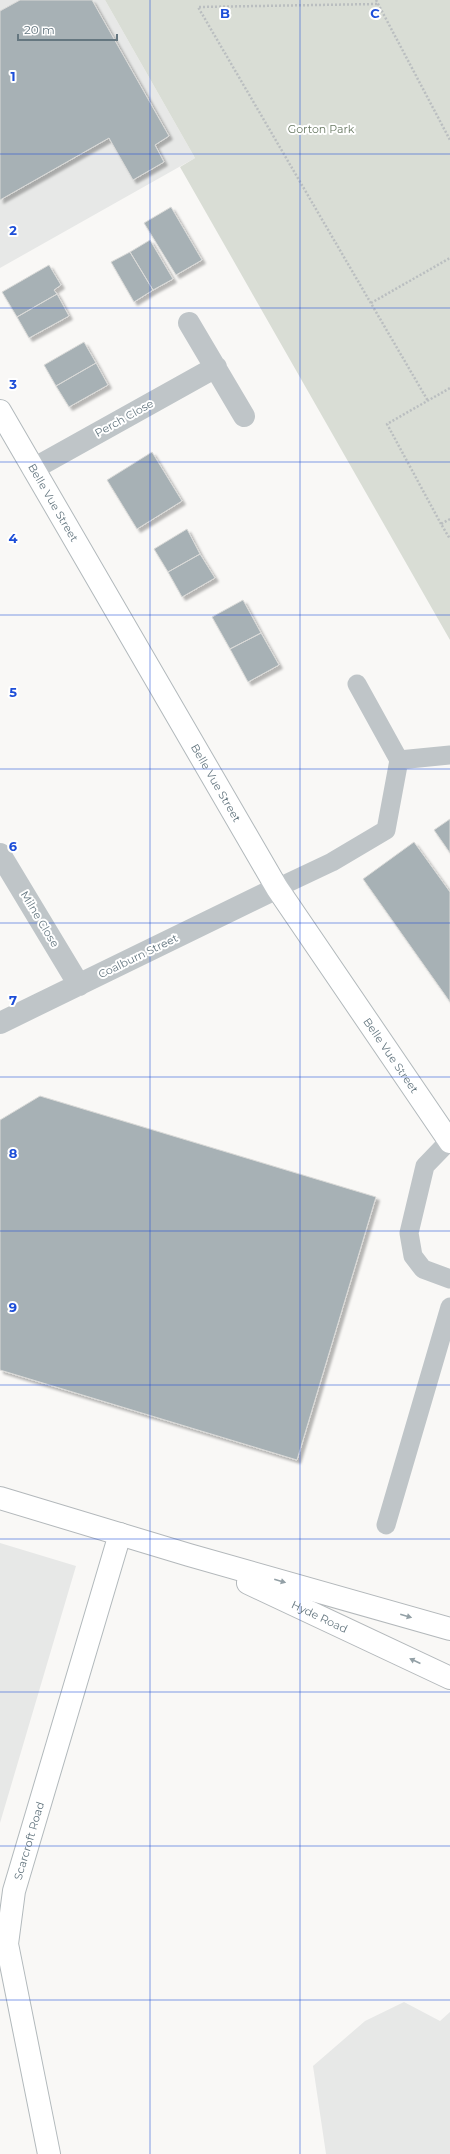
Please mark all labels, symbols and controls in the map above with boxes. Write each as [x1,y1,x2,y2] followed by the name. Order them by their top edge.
[220,5,230,21] text: B
[370,5,380,21] text: C
[18,16,117,42] scale bar
[24,22,55,37] text: 20 m
[10,68,16,84] text: 1
[288,122,355,136] park label: Gorton Park
[9,222,17,238] text: 2
[8,376,17,392] text: 3
[92,396,156,440] street label: Perch Close
[25,461,82,545] street label: Belle Vue Street
[9,530,18,546] text: 4
[9,684,17,700] text: 5
[188,741,244,825] street label: Belle Vue Street
[9,838,18,854] text: 6
[18,888,62,950] street label: Milne Close
[96,930,180,981] street label: Coalburn Street
[9,992,17,1008] text: 7
[360,1015,422,1096] street label: Belle Vue Street
[9,1145,18,1161] text: 8
[9,1299,17,1315] text: 9
[275,1578,287,1584] one-way arrow
[289,1597,350,1636] street label: Hyde Road
[400,1613,412,1619] one-way arrow
[409,1658,420,1664] one-way arrow
[11,1800,47,1882] street label: Scarcroft Road

